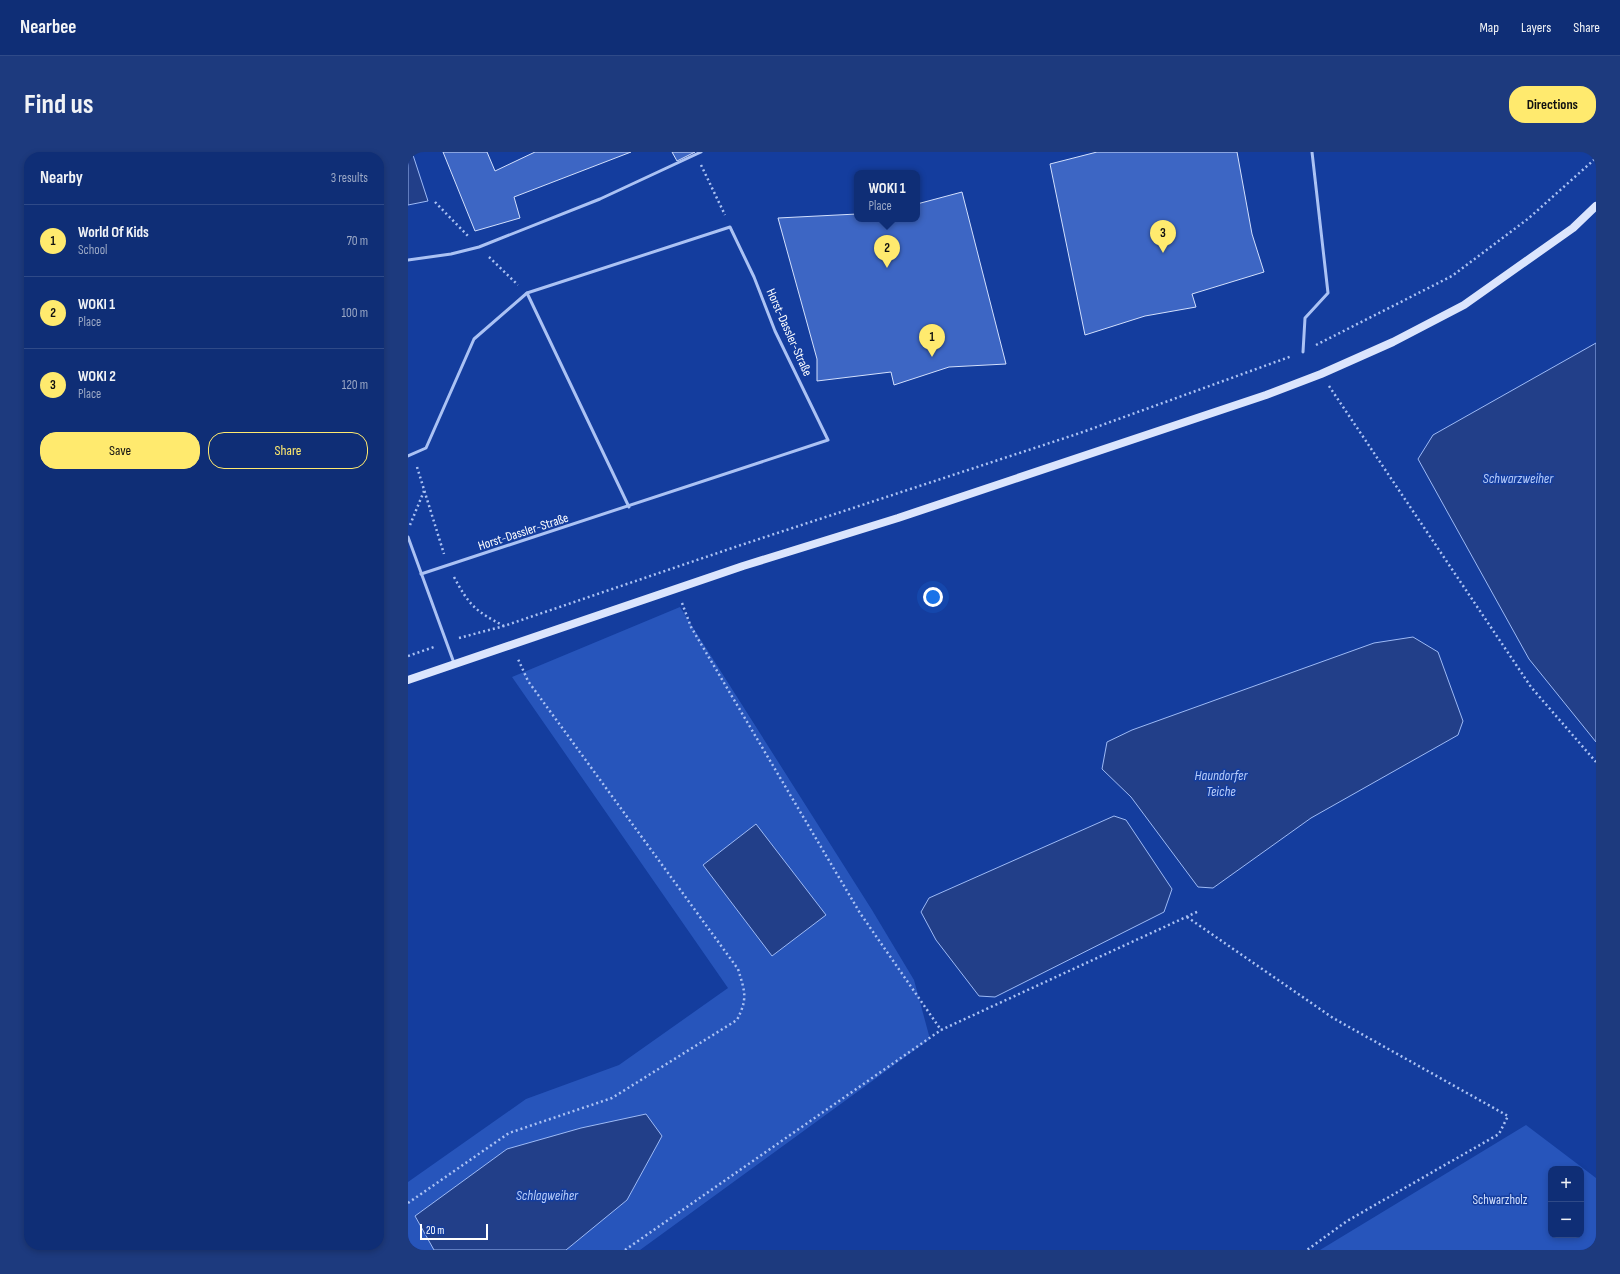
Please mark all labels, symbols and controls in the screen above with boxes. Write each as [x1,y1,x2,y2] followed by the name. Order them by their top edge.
[20,16,76,39] text: Nearbee
[1479,19,1499,36] text: Map
[1521,19,1551,36] text: Layers
[1573,19,1600,36] text: Share
[1509,86,1596,123] button: Directions
[24,88,93,121] text: Find us
[40,168,83,188] text: Nearby
[331,170,368,186] text: 3 results
[854,170,920,222] popup
[868,179,906,198] text: WOKI 1
[868,198,892,214] text: Place
[1150,220,1176,253] pin: 3
[78,223,149,242] text: World Of Kids
[50,233,56,249] text: 1
[347,233,368,249] text: 70 m
[874,235,900,268] pin: 2
[78,242,108,258] text: School
[763,286,816,379] street label: Horst-Dassler-Straße
[78,295,115,314] text: WOKI 1
[50,305,56,321] text: 2
[341,305,368,321] text: 100 m
[78,314,101,330] text: Place
[919,324,945,357] pin: 1
[78,367,116,386] text: WOKI 2
[50,377,56,393] text: 3
[342,377,368,393] text: 120 m
[78,386,101,402] text: Place
[40,432,200,469] button: Save
[208,432,368,469] button: Share
[1483,470,1554,487] water label: Schwarzweiher
[476,510,571,554] street label: Horst-Dassler-Straße
[923,587,943,607] your location
[1195,767,1249,800] water label: Haundorfer Teiche
[1548,1166,1584,1238] map controls
[1548,1166,1584,1202] button: +
[516,1187,579,1204] water label: Schlagweiher
[1473,1192,1528,1208] park label: Schwarzholz
[1548,1202,1584,1238] button: −
[420,1222,488,1241] scale bar
[426,1224,444,1237] text: 20 m

